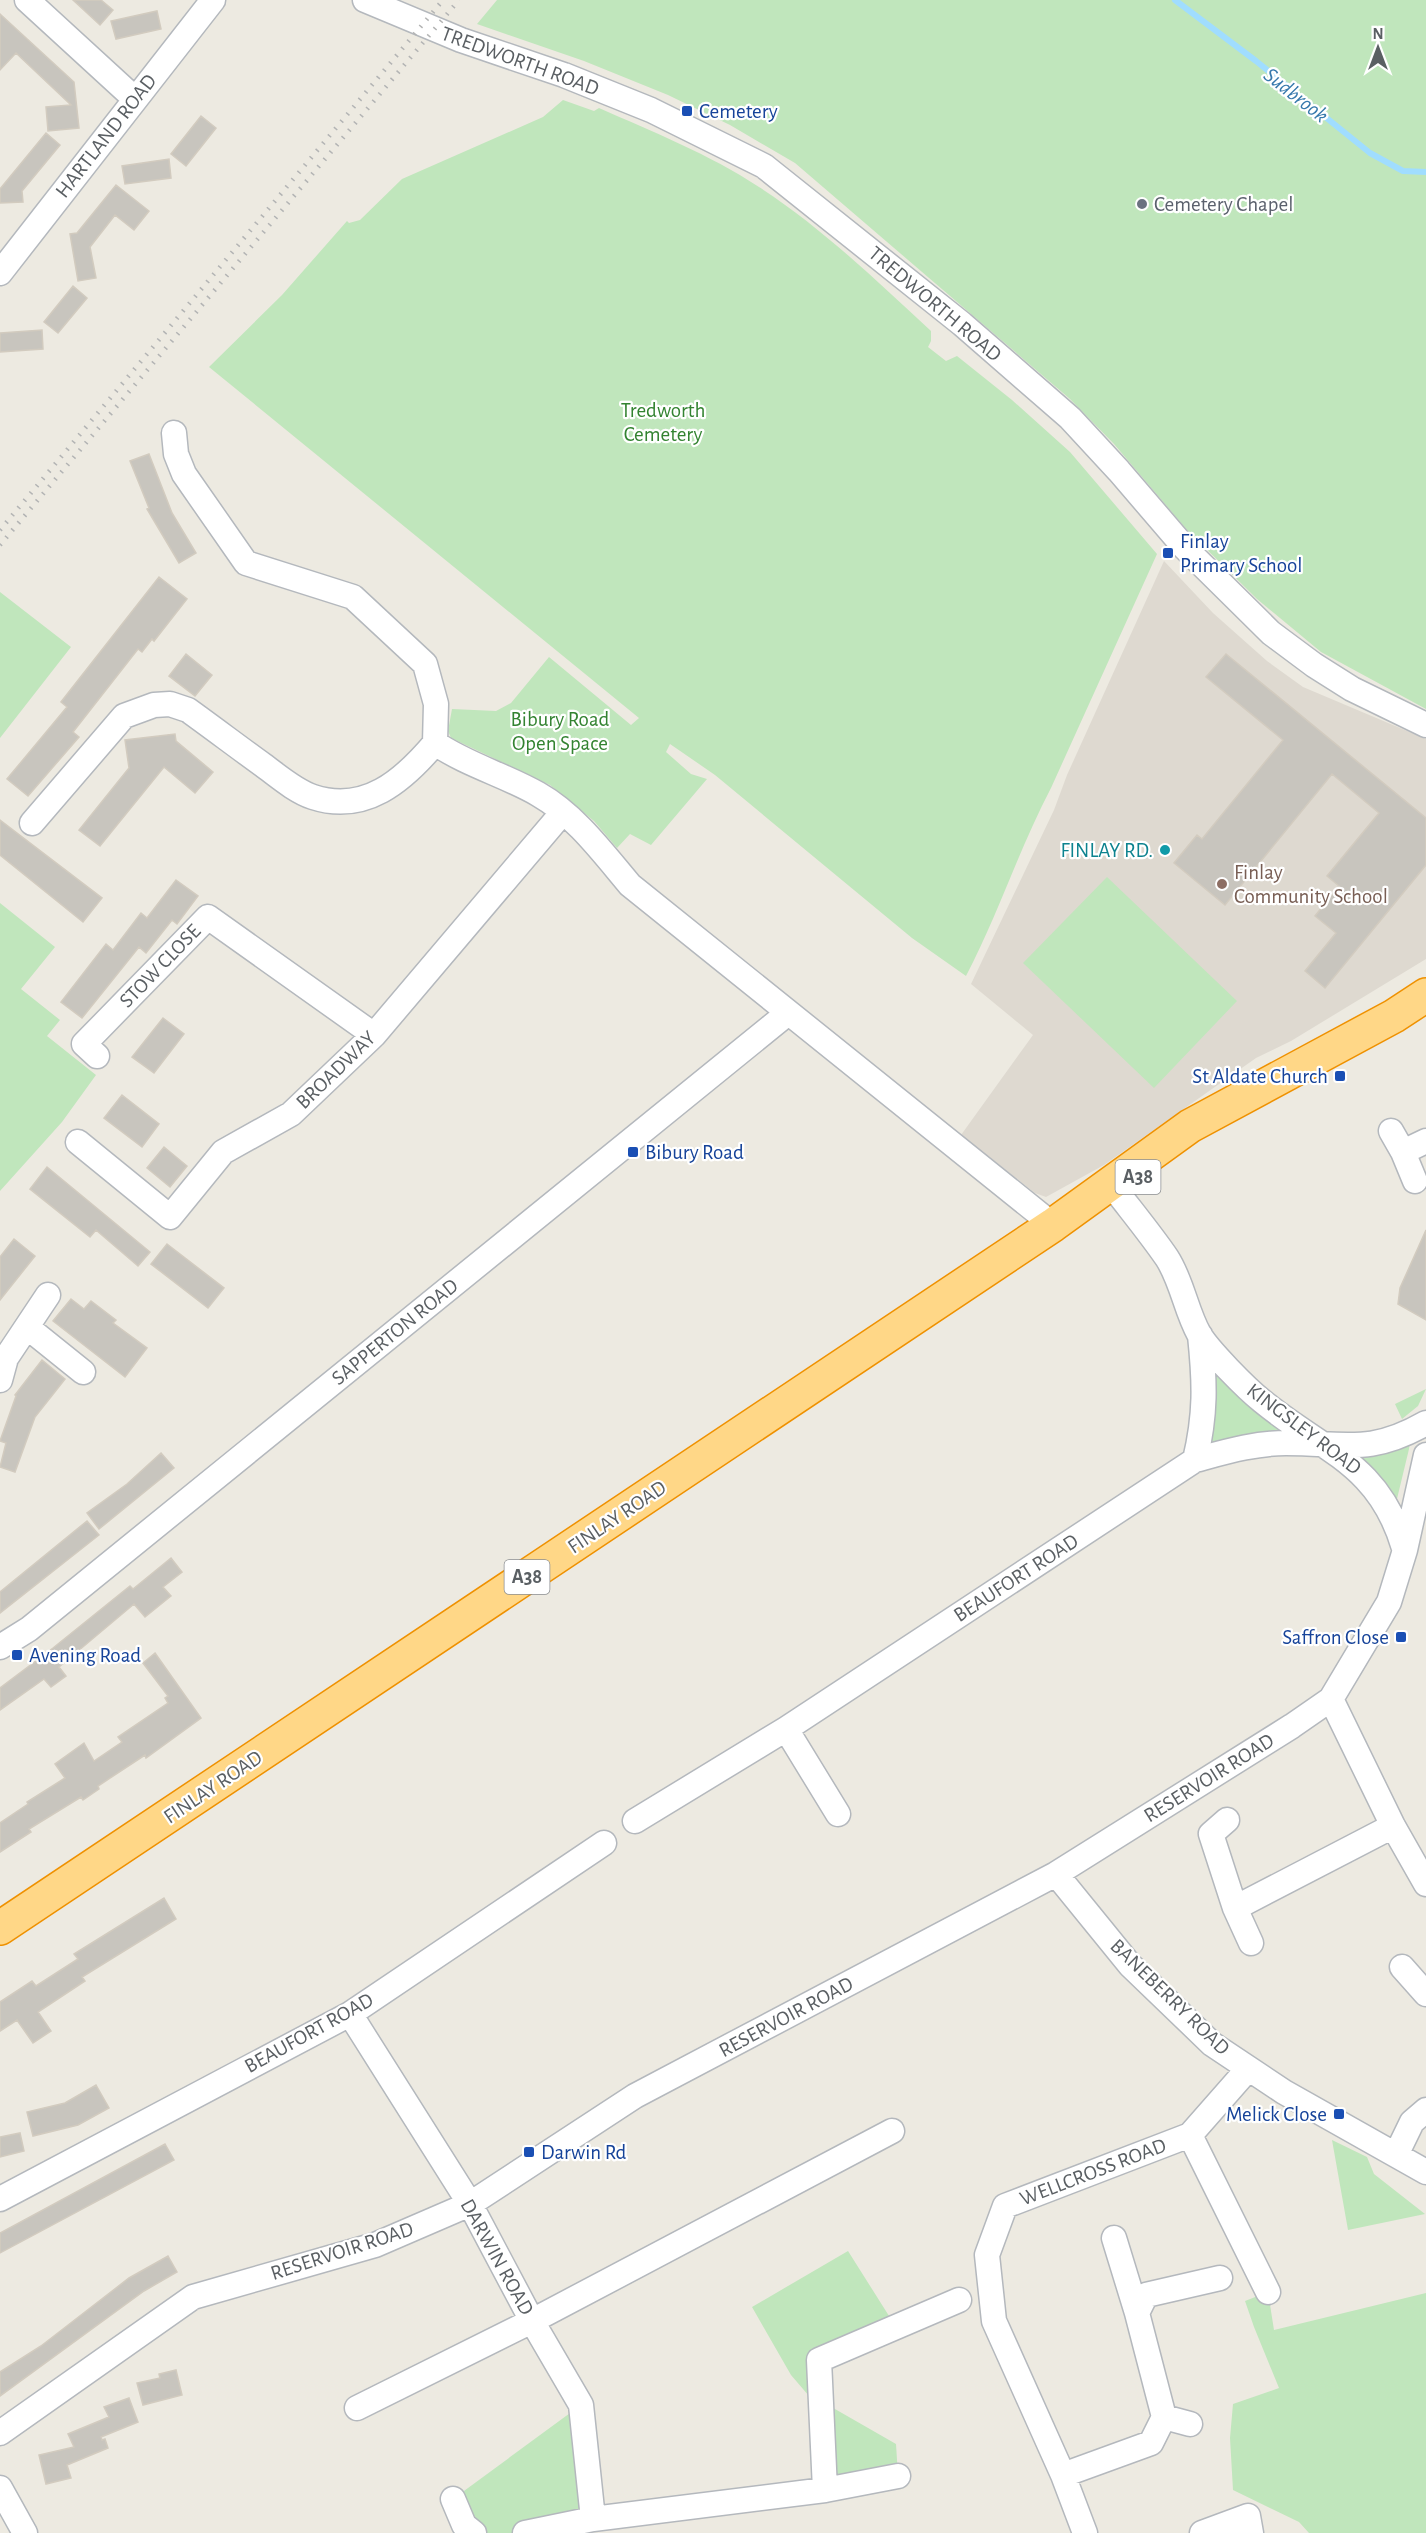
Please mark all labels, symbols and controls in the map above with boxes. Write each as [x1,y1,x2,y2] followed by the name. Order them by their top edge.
[1348,18,1408,78] north arrow
[438,23,602,99] street label: TREDWORTH ROAD
[1372,26,1384,42] text: N
[1260,63,1332,127] water label: Sudbrook
[52,70,160,202] street label: HARTLAND ROAD
[699,101,778,122] place label: Cemetery
[680,104,694,118] marker: Cemetery
[1154,194,1293,215] place label: Cemetery Chapel
[1135,197,1149,211] marker: Cemetery Chapel
[865,243,1005,365] street label: TREDWORTH ROAD
[621,400,705,445] park label: Tredworth Cemetery
[1180,531,1303,576] place label: Finlay Primary School
[1161,546,1175,560] marker: Finlay Primary School
[511,709,610,754] park label: Bibury Road Open Space
[1060,840,1153,861] place label: FINLAY RD.
[1158,843,1172,857] marker: FINLAY RD.
[1234,862,1388,907] place label: Finlay Community School
[1215,877,1229,891] marker: Finlay Community School
[115,920,205,1012] street label: STOW CLOSE
[292,1027,380,1113] street label: BROADWAY
[1192,1066,1328,1087] place label: St Aldate Church
[1333,1069,1347,1083] marker: St Aldate Church
[645,1142,744,1163] place label: Bibury Road
[626,1145,640,1159] marker: Bibury Road
[1116,1160,1160,1194] road number: A38
[328,1275,462,1389] street label: SAPPERTON ROAD
[1243,1379,1365,1479] street label: KINGSLEY ROAD
[564,1477,670,1557] street label: FINLAY ROAD
[950,1530,1082,1626] street label: BEAUFORT ROAD
[504,1560,550,1594] road number: A38
[1282,1627,1389,1648] place label: Saffron Close
[1394,1630,1408,1644] marker: Saffron Close
[29,1645,141,1666] place label: Avening Road
[10,1648,24,1662] marker: Avening Road
[1140,1730,1278,1826] street label: RESERVOIR ROAD
[160,1747,266,1827] street label: FINLAY ROAD
[1106,1935,1234,2059] street label: BANEBERRY ROAD
[715,1973,857,2061] street label: RESERVOIR ROAD
[241,1989,377,2077] street label: BEAUFORT ROAD
[1226,2104,1327,2125] place label: Melick Close
[1332,2107,1346,2121] marker: Melick Close
[1017,2134,1169,2210] street label: WELLCROSS ROAD
[541,2142,627,2163] place label: Darwin Rd
[522,2145,536,2159] marker: Darwin Rd
[457,2196,537,2318] street label: DARWIN ROAD
[268,2218,416,2284] street label: RESERVOIR ROAD

